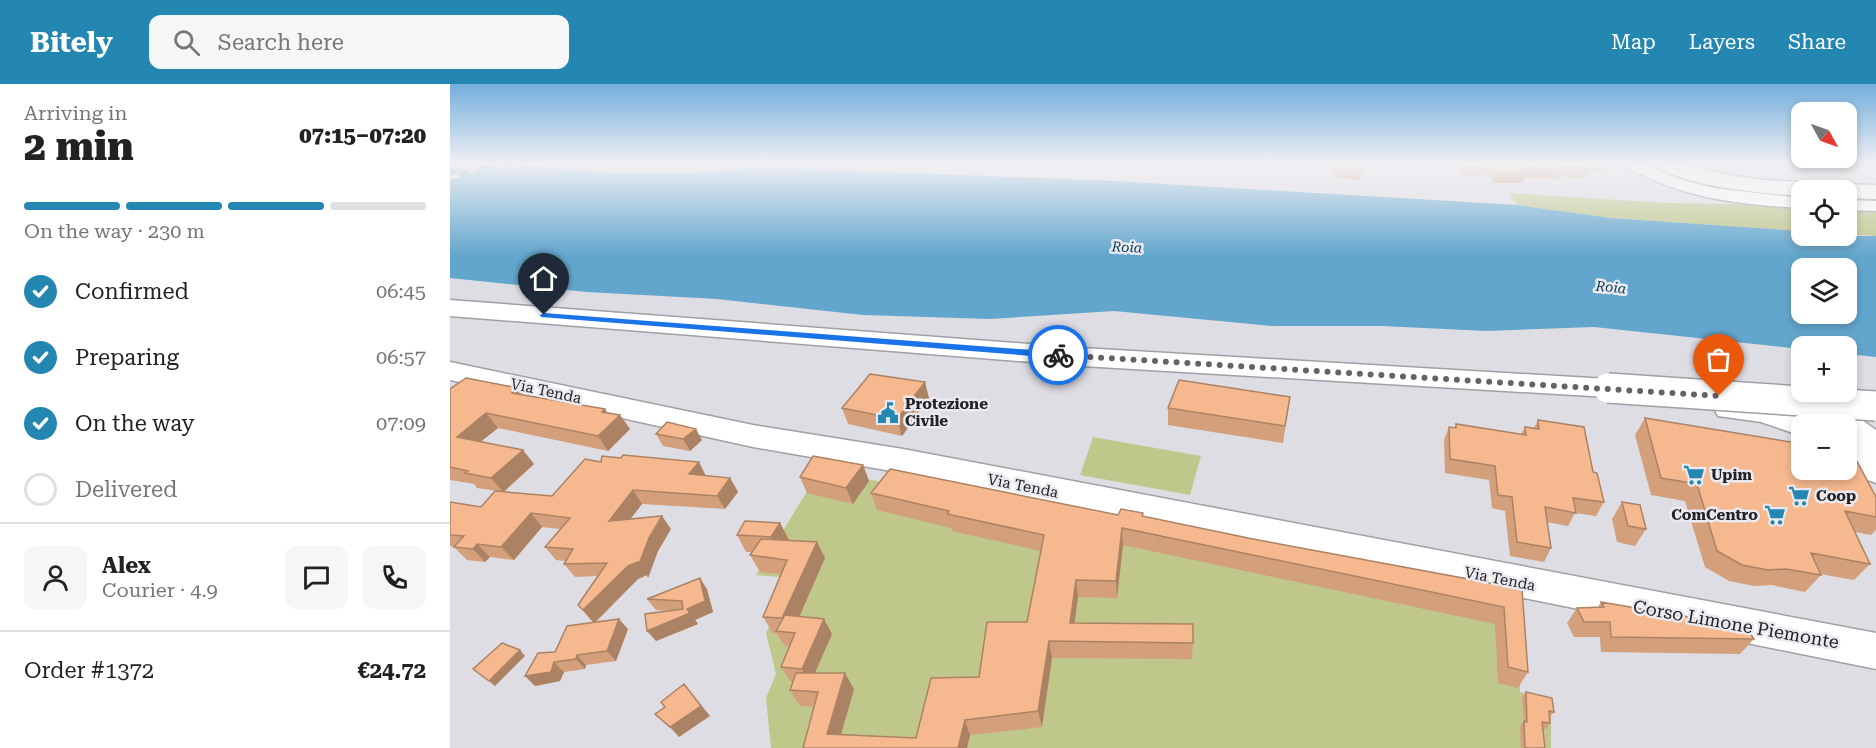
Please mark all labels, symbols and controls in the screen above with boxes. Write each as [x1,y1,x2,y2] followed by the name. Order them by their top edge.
[149,15,569,69] search box
[30,26,113,59] text: Bitely
[170,26,203,59] icon: search
[218,30,344,55] text: Search here
[1611,30,1656,54] text: Map
[1689,30,1755,54] text: Layers
[1788,30,1846,54] text: Share
[24,101,127,125] text: Arriving in
[1791,102,1857,168] north arrow
[1791,102,1857,480] map controls
[299,123,426,148] text: 07:15–07:20
[24,124,134,170] text: 2 min
[1791,180,1857,246] button: locate
[24,219,205,243] text: On the way · 230 m
[1110,238,1143,256] water label: Roia
[518,253,569,315] pin
[1791,258,1857,324] button: layers
[527,262,560,295] icon: home
[24,275,57,308] icon: check
[1594,277,1627,297] water label: Roia
[75,279,189,304] text: Confirmed
[376,279,426,303] text: 06:45
[1028,325,1088,385] courier
[1693,334,1744,396] pin
[1791,336,1857,402] button: +
[1042,339,1075,372] icon: bike
[24,341,57,374] icon: check
[1702,343,1735,376] icon: bag
[75,345,179,370] text: Preparing
[376,345,426,369] text: 06:57
[509,375,583,407] street label: Via Tenda
[905,395,988,430] place label: Protezione Civile
[876,401,900,425] public building icon: Protezione Civile
[24,407,57,440] icon: check
[75,411,195,436] text: On the way
[376,411,426,435] text: 07:09
[1791,414,1857,480] button: −
[1682,463,1706,487] supermarket icon: Upim
[1711,466,1752,484] place label: Upim
[986,470,1060,502] street label: Via Tenda
[75,477,177,502] text: Delivered
[1787,484,1811,508] supermarket icon: Coop
[1816,487,1856,505] place label: Coop
[1763,503,1787,527] supermarket icon: ComCentro
[1671,506,1758,524] place label: ComCentro
[24,546,87,609] button: person
[285,546,348,609] button: chat
[363,546,426,609] button: phone
[102,553,151,578] text: Alex
[1463,563,1537,595] street label: Via Tenda
[102,578,218,602] text: Courier · 4.9
[1631,596,1841,652] street label: Corso Limone Piemonte
[24,658,154,683] text: Order #1372
[357,658,426,683] text: €24.72

